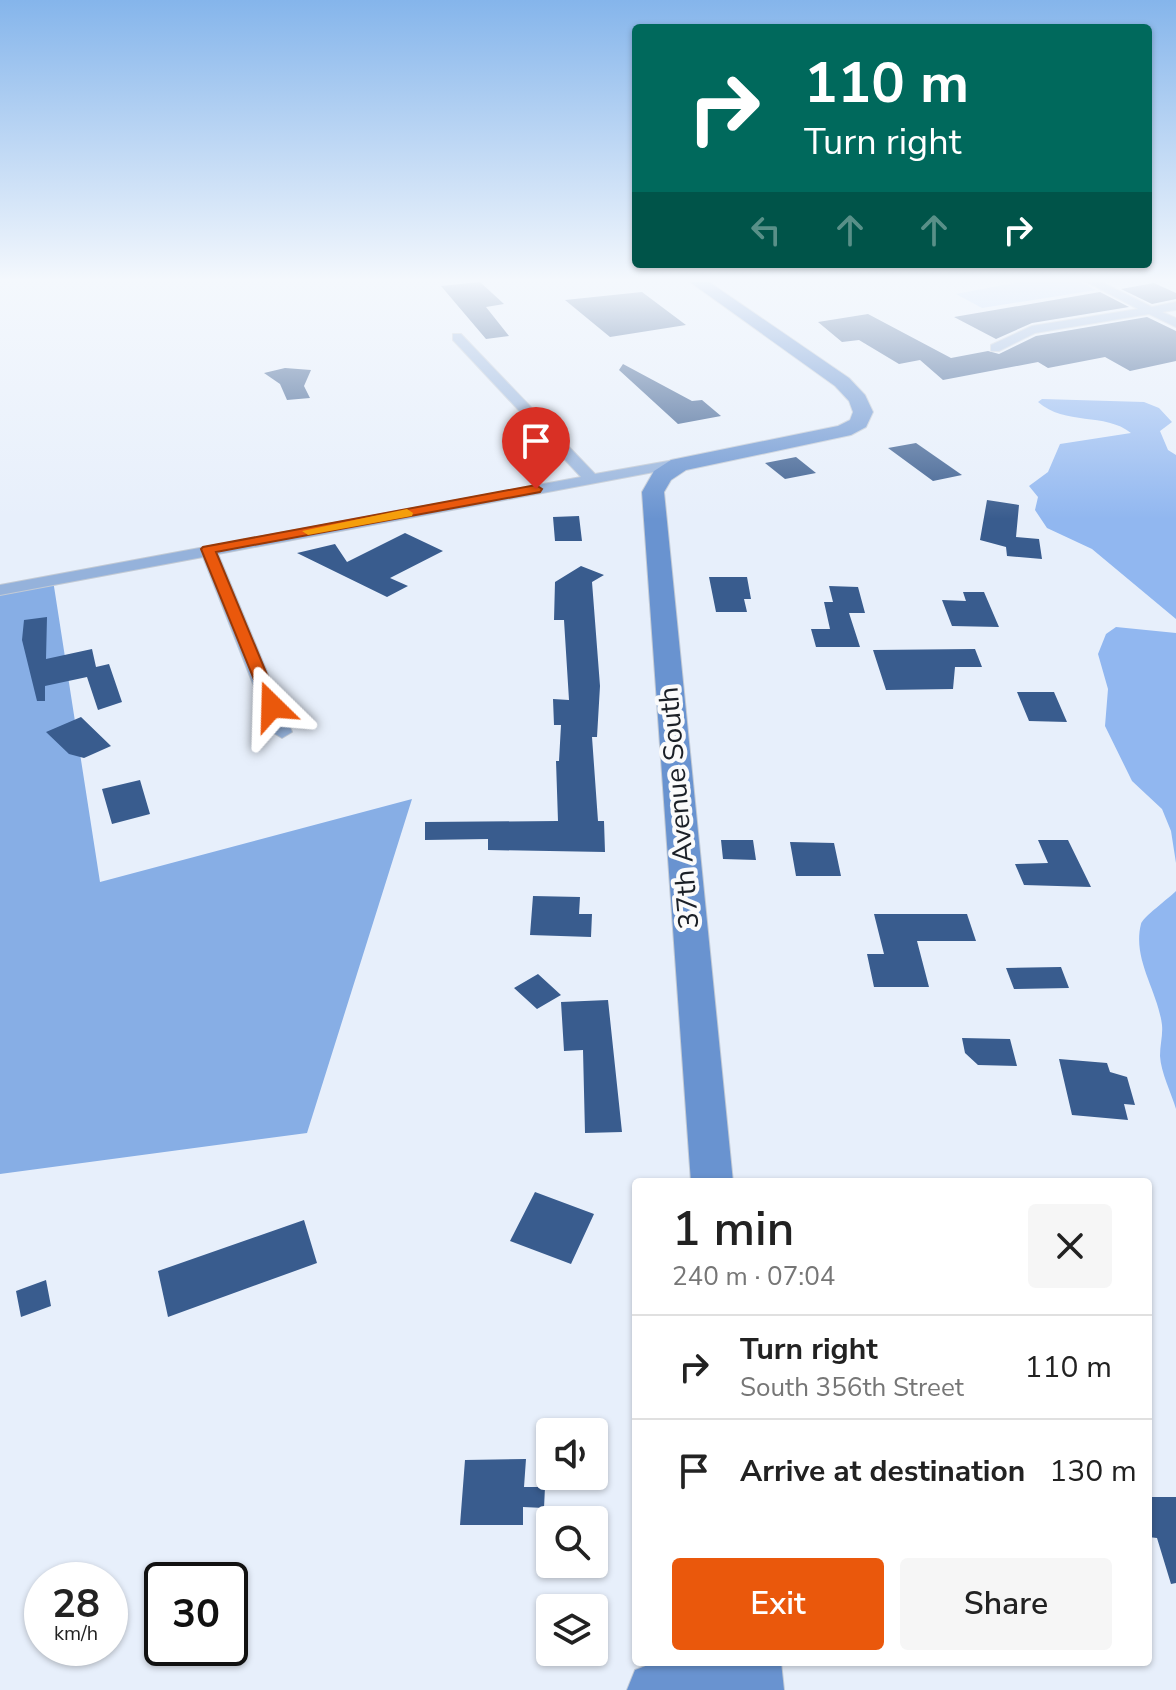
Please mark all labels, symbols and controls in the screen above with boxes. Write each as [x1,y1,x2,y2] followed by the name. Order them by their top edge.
[804,45,969,122] text: 110 m
[672,56,776,160] icon: right
[804,118,961,167] text: Turn right
[744,208,788,252] icon: left
[828,208,872,252] icon: ahead
[912,208,956,252] icon: ahead
[996,208,1040,252] icon: right
[502,407,570,489] pin
[514,419,558,463] icon: arrive
[230,664,314,748] position arrow
[649,685,709,931] street label: 37th Avenue South
[672,1196,794,1262] text: 1 min
[1028,1204,1112,1288] button: close
[672,1259,835,1294] text: 240 m · 07:04
[740,1329,878,1370] text: Turn right
[672,1345,716,1389] icon: right
[1025,1347,1112,1388] text: 110 m
[740,1370,964,1405] text: South 356th Street
[536,1418,608,1666] map controls
[536,1418,608,1490] button: sound
[672,1449,716,1493] icon: arrive
[740,1451,1025,1492] text: Arrive at destination
[1049,1451,1137,1492] text: 130 m
[536,1506,608,1578] button: search
[672,1558,884,1650] button: Exit
[900,1558,1112,1650] button: Share
[144,1562,248,1666] speed limit sign: 30
[52,1577,100,1631] text: 28
[536,1594,608,1666] button: layers
[54,1620,98,1647] text: km/h

